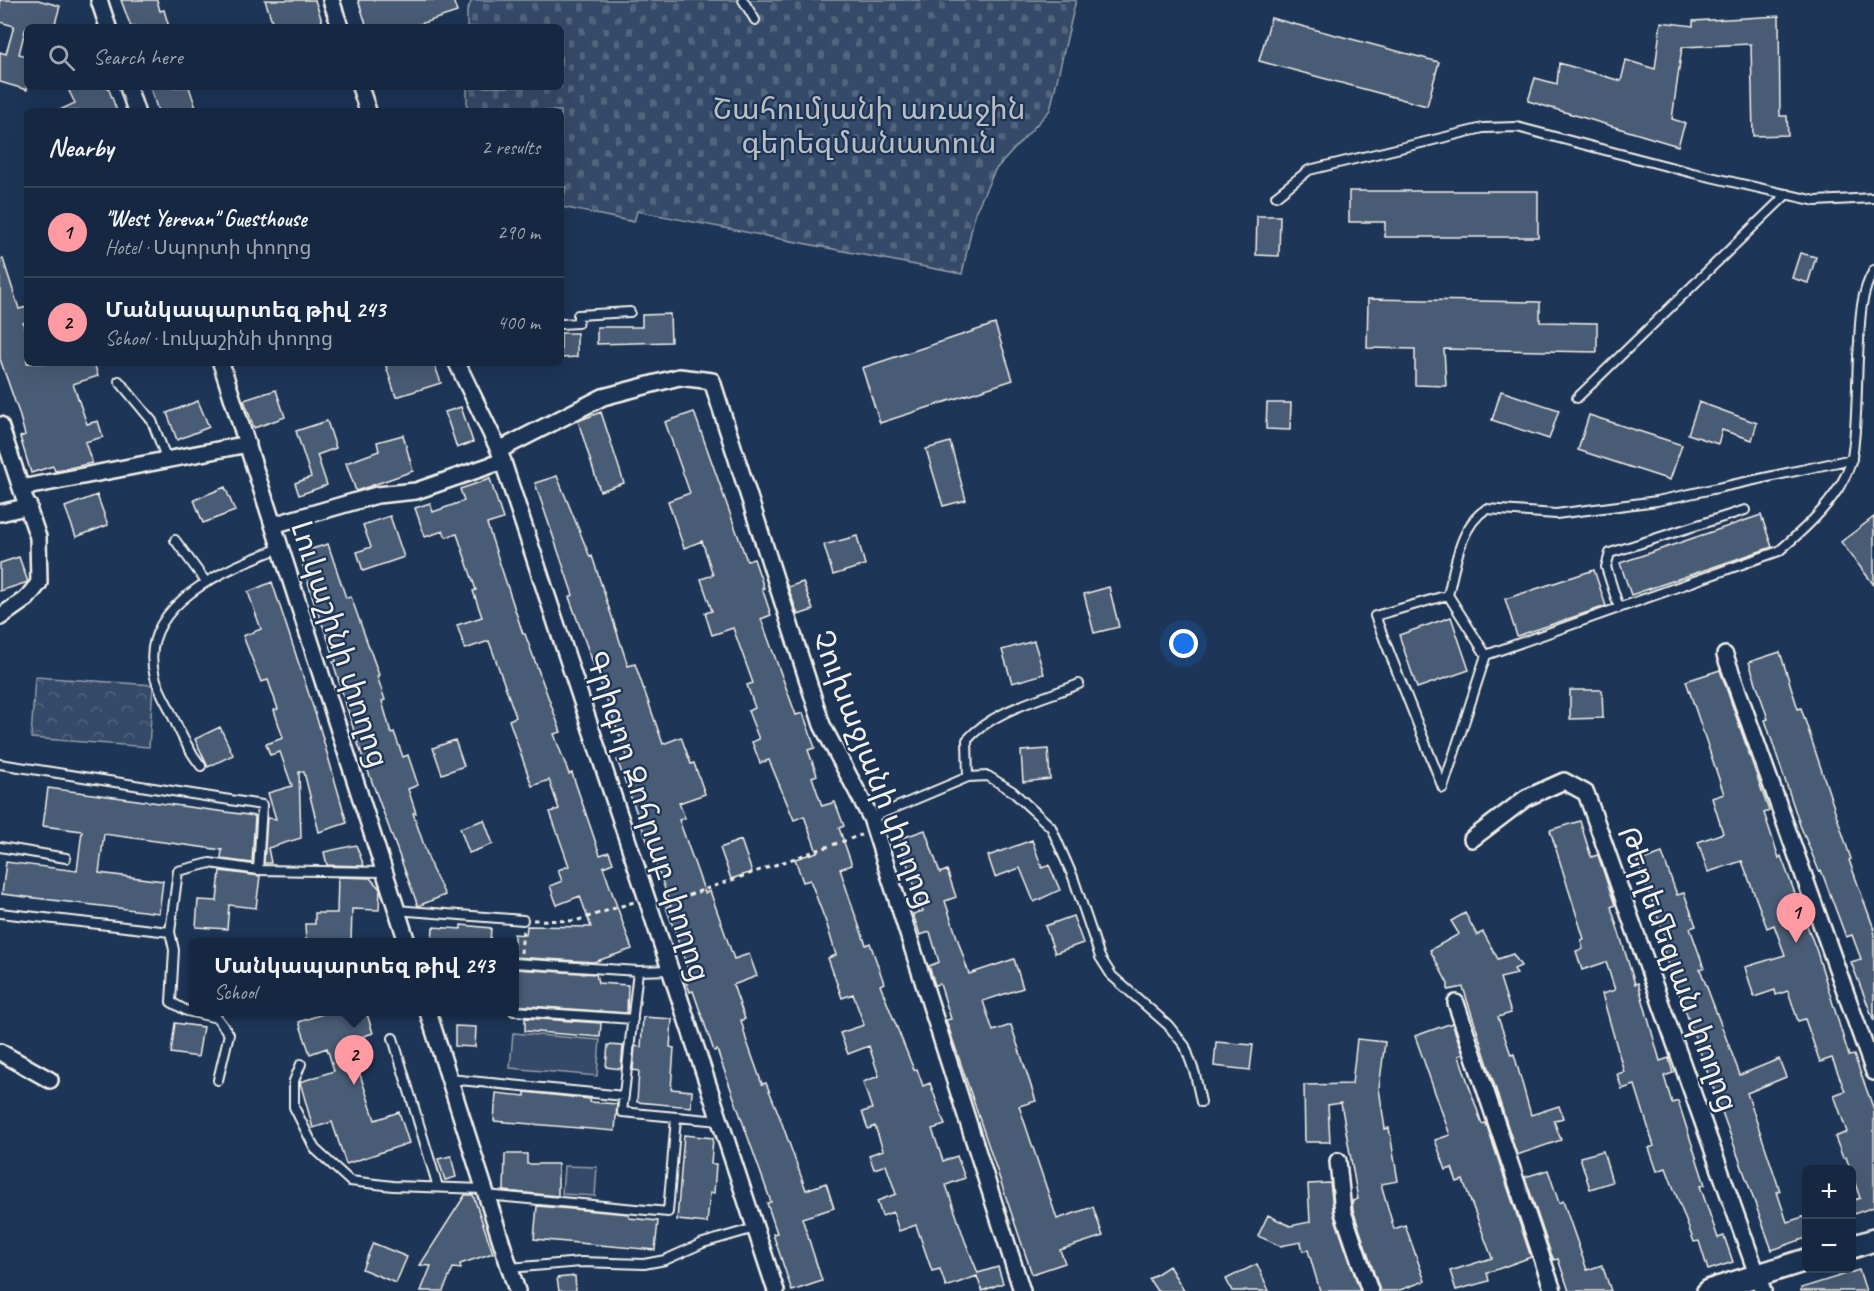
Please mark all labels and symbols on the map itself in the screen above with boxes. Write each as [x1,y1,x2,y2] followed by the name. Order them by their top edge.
[712,90,1026,162] park label: Շահումյանի առաջին գերեզմանատուն
[282,516,398,772] street label: Լուկաշինի փողոց
[803,625,945,913] street label: Չուխաջյանի փողոց
[1169,629,1198,658] your location
[577,646,719,986] street label: Գրիգոր Զոհրաբ փողոց
[1609,821,1747,1117] street label: Թերլեմեզյան փողոց
[1776,894,1816,943] pin: 1
[334,1036,374,1085] pin: 2

